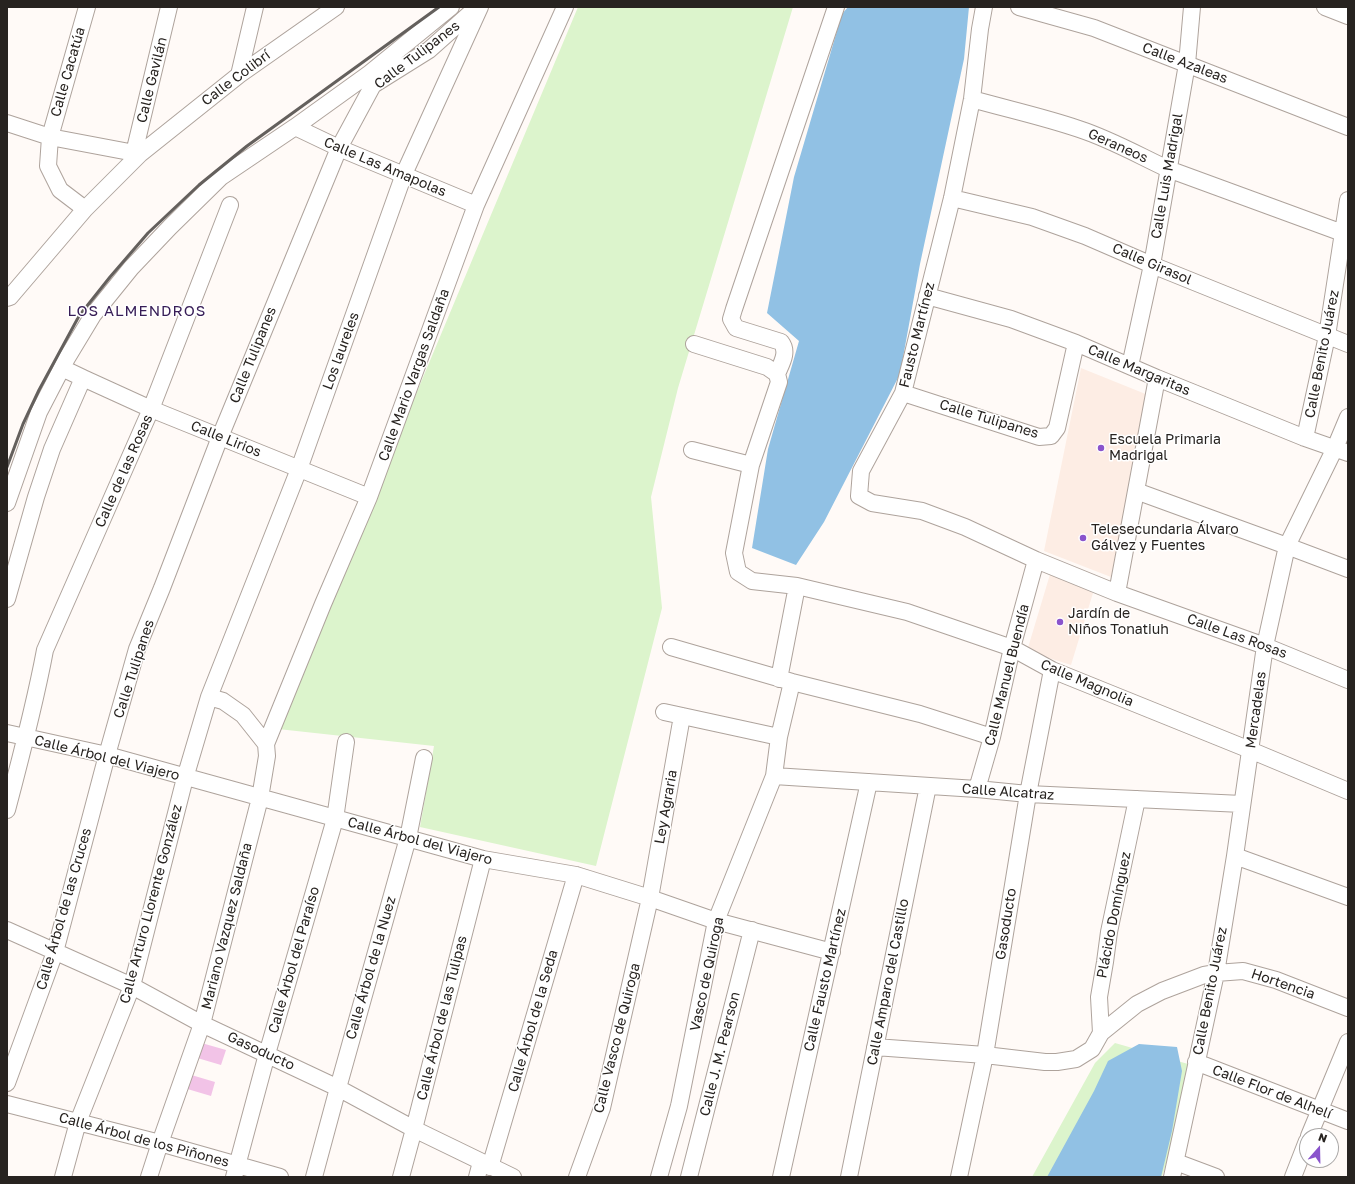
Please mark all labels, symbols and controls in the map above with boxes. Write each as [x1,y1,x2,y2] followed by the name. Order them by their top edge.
[371,17,463,93] street label: Calle Tulipanes
[47,25,89,119] street label: Calle Cacatúa
[133,35,171,125] street label: Calle Gavilán
[1140,39,1230,87] street label: Calle Azaleas
[198,47,274,109] street label: Calle Colibrí
[1148,112,1186,240] street label: Calle Luis Madrigal
[1085,125,1151,167] street label: Geraneos
[321,134,449,200] street label: Calle Las Amapolas
[1110,240,1194,288] street label: Calle Girasol
[896,280,938,390] street label: Fausto Martínez
[375,286,453,464] street label: Calle Mario Vargas Saldaña
[1301,289,1343,419] street label: Calle Benito Juárez
[68,302,206,320] district label: LOS ALMENDROS
[226,304,280,406] street label: Calle Tulipanes
[319,310,363,392] street label: Los laureles
[1085,341,1193,399] street label: Calle Margaritas
[937,396,1041,442] street label: Calle Tulipanes
[92,412,156,530] street label: Calle de las Rosas
[188,417,264,461] street label: Calle Lirios
[1109,432,1221,464] place label: Escuela Primaria Madrigal
[1096,443,1106,453] marker: Escuela Primaria Madrigal
[1091,522,1239,554] place label: Telesecundaria Álvaro Gálvez y Fuentes
[1078,533,1088,543] marker: Telesecundaria Álvaro Gálvez y Fuentes
[981,602,1033,748] street label: Calle Manuel Buendía
[1068,606,1169,638] place label: Jardín de Niños Tonatiuh
[1185,610,1289,662] street label: Calle Las Rosas
[1055,617,1065,627] marker: Jardín de Niños Tonatiuh
[110,618,158,720] street label: Calle Tulipanes
[1038,656,1136,710] street label: Calle Magnolia
[1242,670,1270,750] street label: Mercadelas
[33,732,181,784] street label: Calle Árbol del Viajero
[651,769,681,845] street label: Ley Agraria
[961,780,1055,804] street label: Calle Alcatraz
[116,803,186,1005] street label: Calle Arturo Llorente González
[346,814,494,868] street label: Calle Árbol del Viajero
[33,826,95,992] street label: Calle Árbol de las Cruces
[198,841,256,1011] street label: Mariano Vazquez Saldaña
[1093,850,1135,980] street label: Plácido Domínguez
[265,885,323,1035] street label: Calle Árbol del Paraíso
[992,887,1020,961] street label: Gasoducto
[343,894,399,1042] street label: Calle Árbol de la Nuez
[864,897,912,1067] street label: Calle Amparo del Castillo
[800,907,850,1053] street label: Calle Fausto Martínez
[687,915,727,1033] street label: Vasco de Quiroga
[1189,926,1231,1056] street label: Calle Benito Juárez
[413,934,471,1102] street label: Calle Árbol de las Tulipas
[505,948,561,1094] street label: Calle Árbol de la Seda
[590,961,644,1115] street label: Calle Vasco de Quiroga
[1249,965,1317,1003] street label: Hortencia
[696,990,744,1118] street label: Calle J. M. Pearson
[225,1028,297,1074] street label: Gasoducto
[1210,1061,1334,1123] street label: Calle Flor de Alhelí
[57,1109,231,1171] street label: Calle Árbol de los Piñones
[1299,1128,1339,1168] north arrow
[1317,1130,1329,1145] text: N

